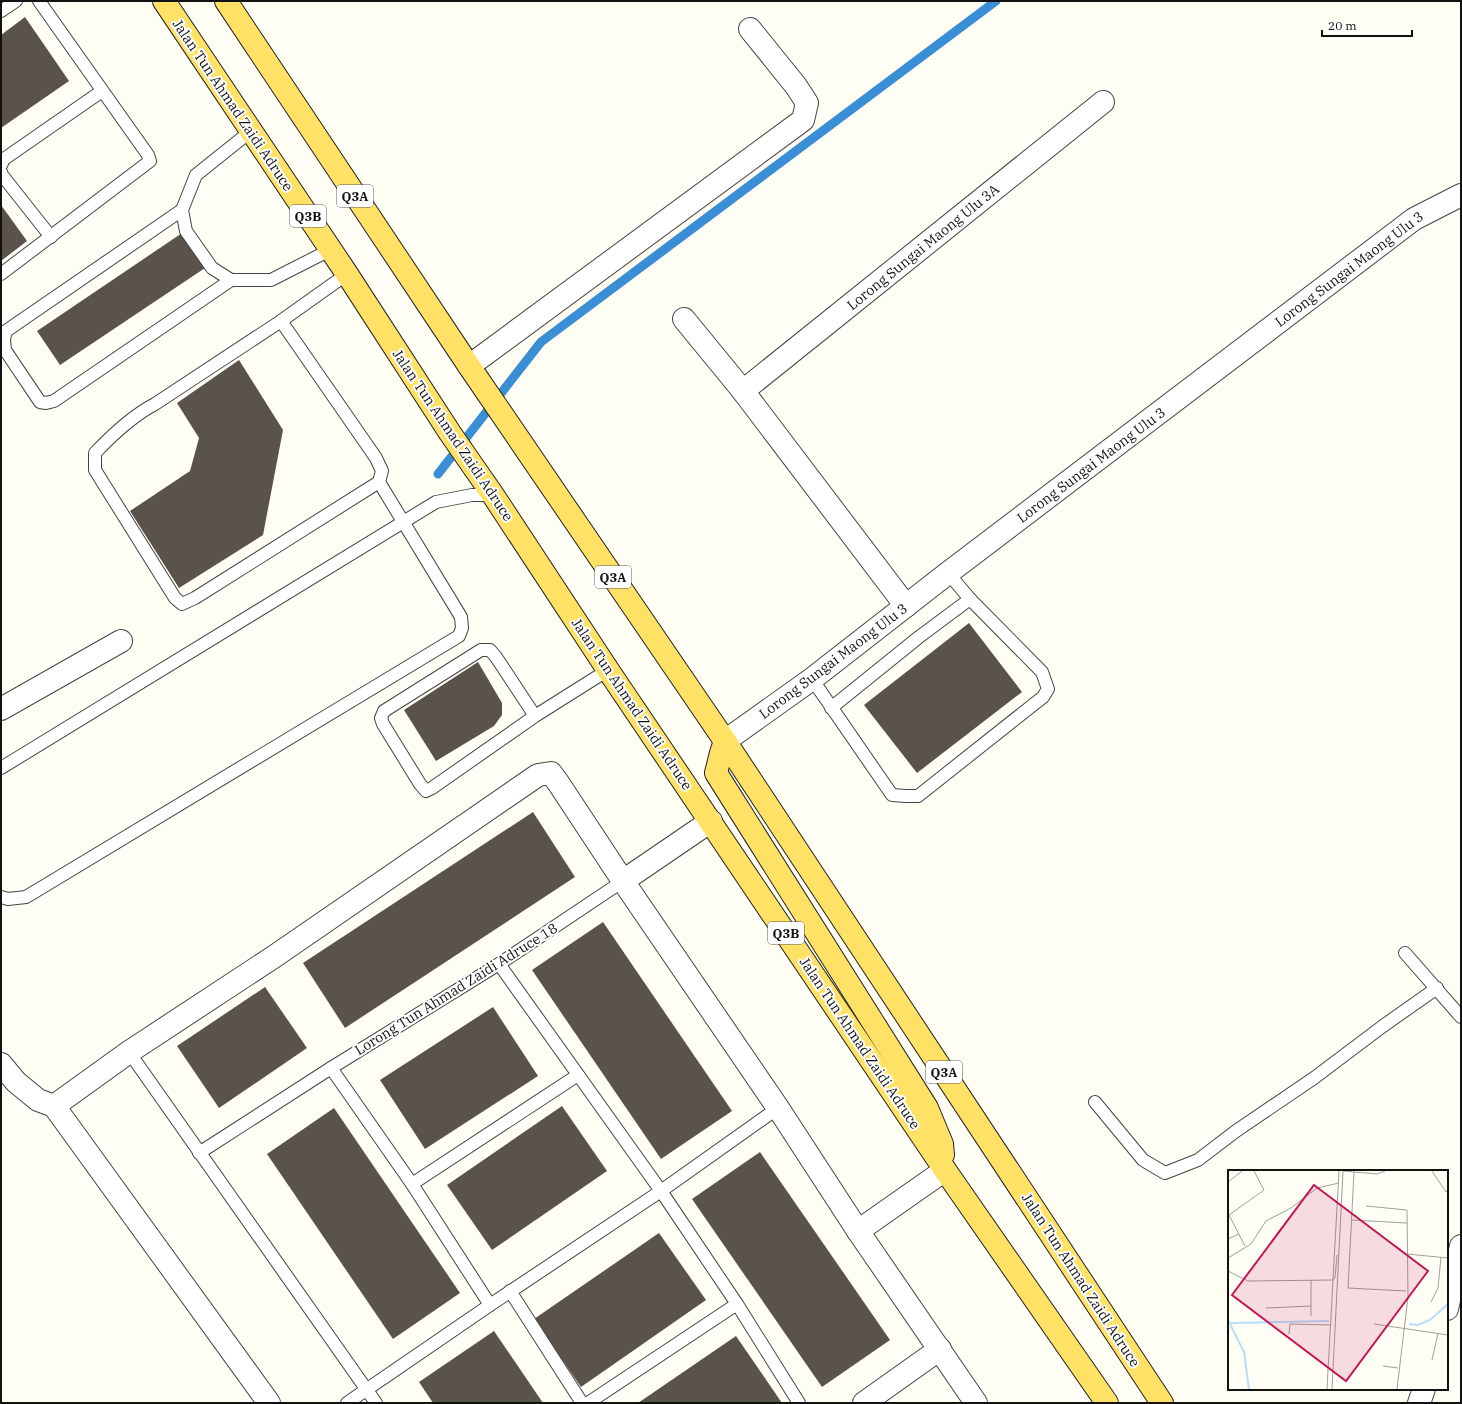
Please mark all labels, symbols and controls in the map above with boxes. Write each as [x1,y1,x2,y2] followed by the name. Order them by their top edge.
[1322,12,1412,38] scale bar
[169,16,297,194] street label: Jalan Tun Ahmad Zaidi Adruce
[1328,18,1357,33] text: 20 m
[843,180,1003,314] street label: Lorong Sungai Maong Ulu 3A
[337,185,373,207] road number: Q3A
[290,205,326,227] road number: Q3B
[1271,207,1427,331] street label: Lorong Sungai Maong Ulu 3
[389,346,517,524] street label: Jalan Tun Ahmad Zaidi Adruce
[1013,403,1169,527] street label: Lorong Sungai Maong Ulu 3
[595,566,631,588] road number: Q3A
[755,599,911,723] street label: Lorong Sungai Maong Ulu 3
[568,615,696,793] street label: Jalan Tun Ahmad Zaidi Adruce
[351,919,561,1059] street label: Lorong Tun Ahmad Zaidi Adruce 18
[768,922,804,944] road number: Q3B
[796,954,924,1132] street label: Jalan Tun Ahmad Zaidi Adruce
[926,1061,962,1083] road number: Q3A
[1228,1170,1448,1390] inset map
[1018,1190,1144,1370] street label: Jalan Tun Ahmad Zaidi Adruce

